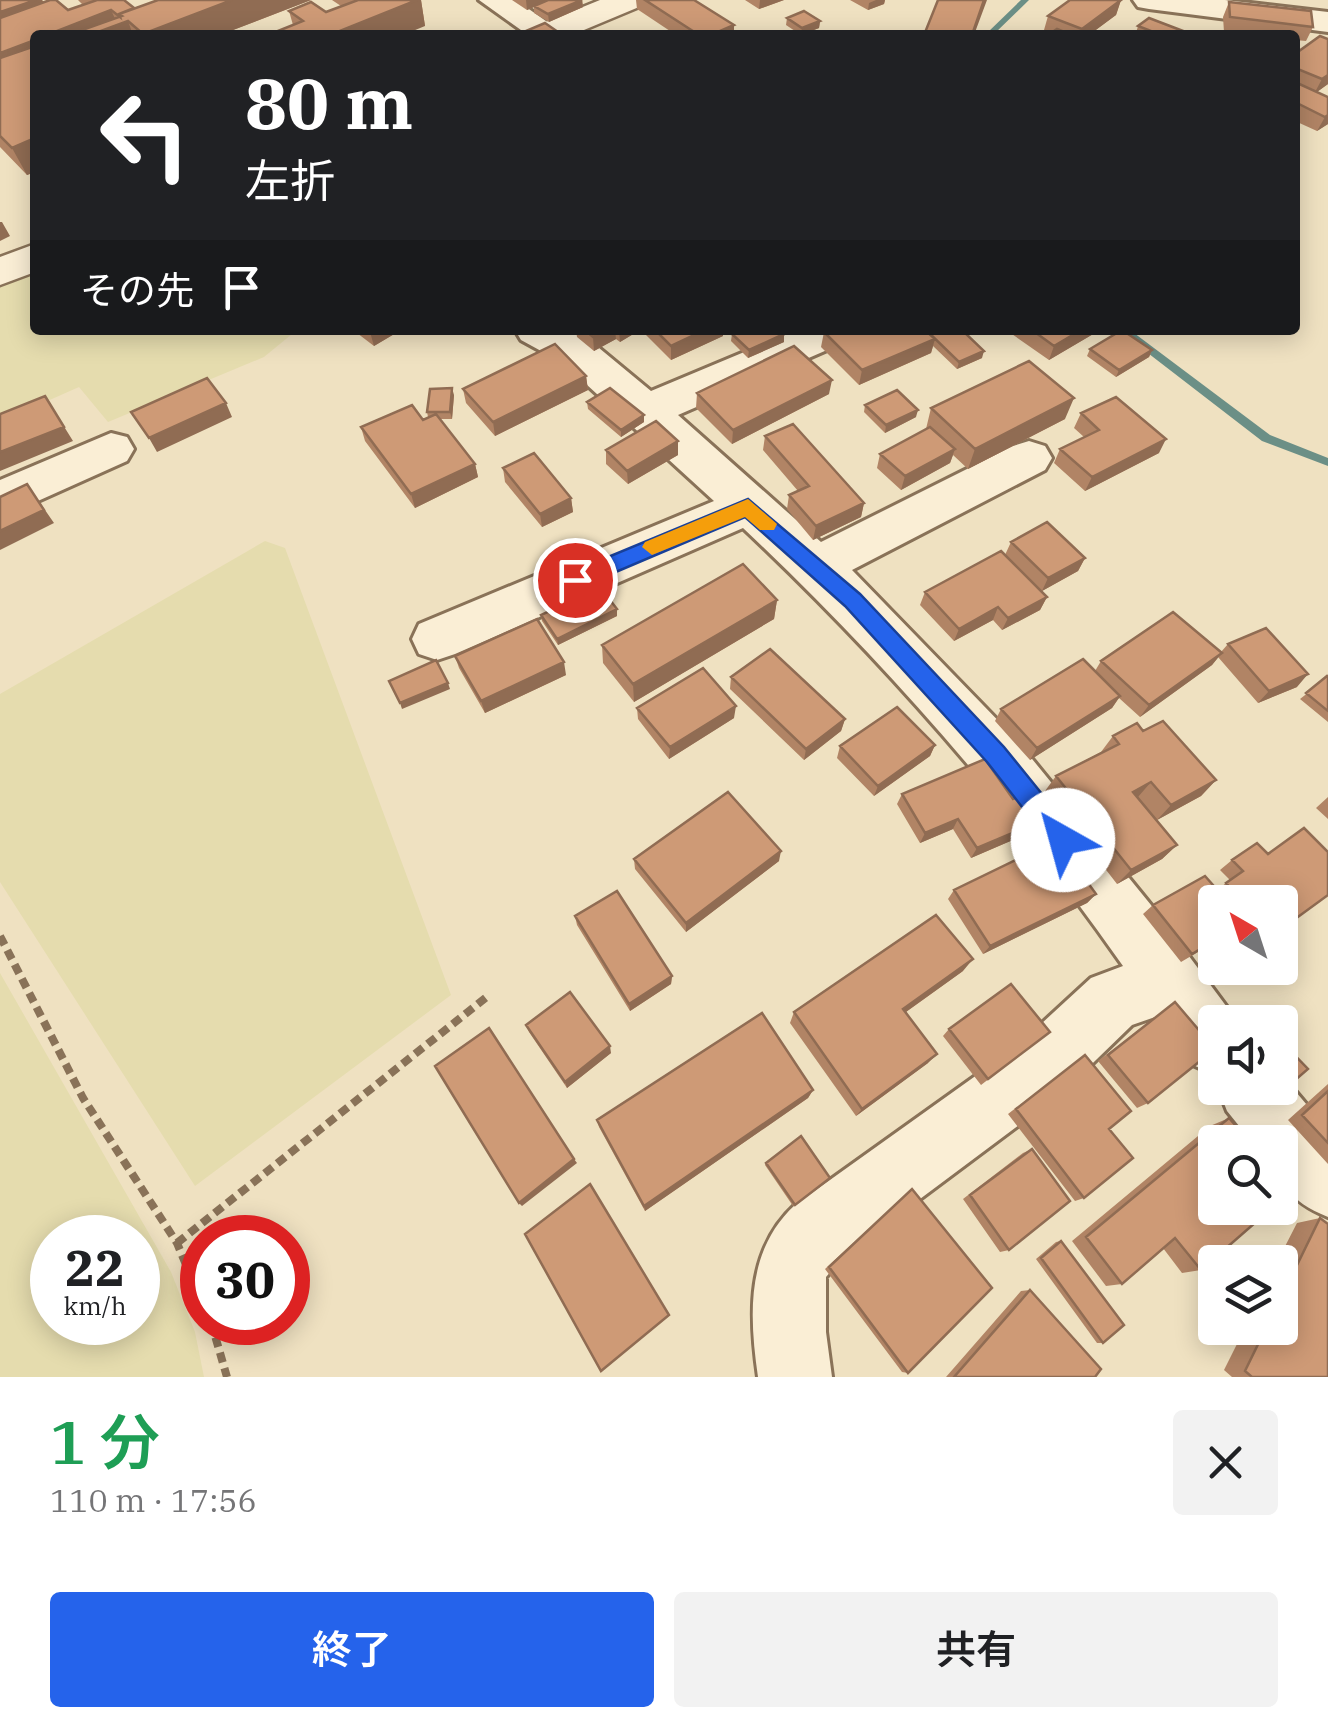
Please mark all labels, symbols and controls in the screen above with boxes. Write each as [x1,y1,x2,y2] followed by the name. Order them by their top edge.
[245,57,413,148] text: 80 m
[80,70,210,200] icon: left
[245,151,335,209] text: 左折
[214,260,269,315] icon: arrive
[80,265,194,314] text: その先
[533,538,618,623] pin
[548,553,603,608] icon: arrive
[1011,788,1115,892] position arrow
[1198,885,1298,985] north arrow
[1198,885,1298,1345] map controls
[1198,1005,1298,1105] button: sound
[1198,1125,1298,1225] button: search
[180,1215,310,1345] speed limit sign: 30
[65,1235,125,1300] text: 22
[1198,1245,1298,1345] button: layers
[63,1289,127,1322] text: km/h
[50,1402,160,1481] text: 1 分
[1173,1410,1278,1515] button: close
[50,1479,257,1521] text: 110 m · 17:56
[50,1592,654,1707] button: 終了
[674,1592,1278,1707] button: 共有

